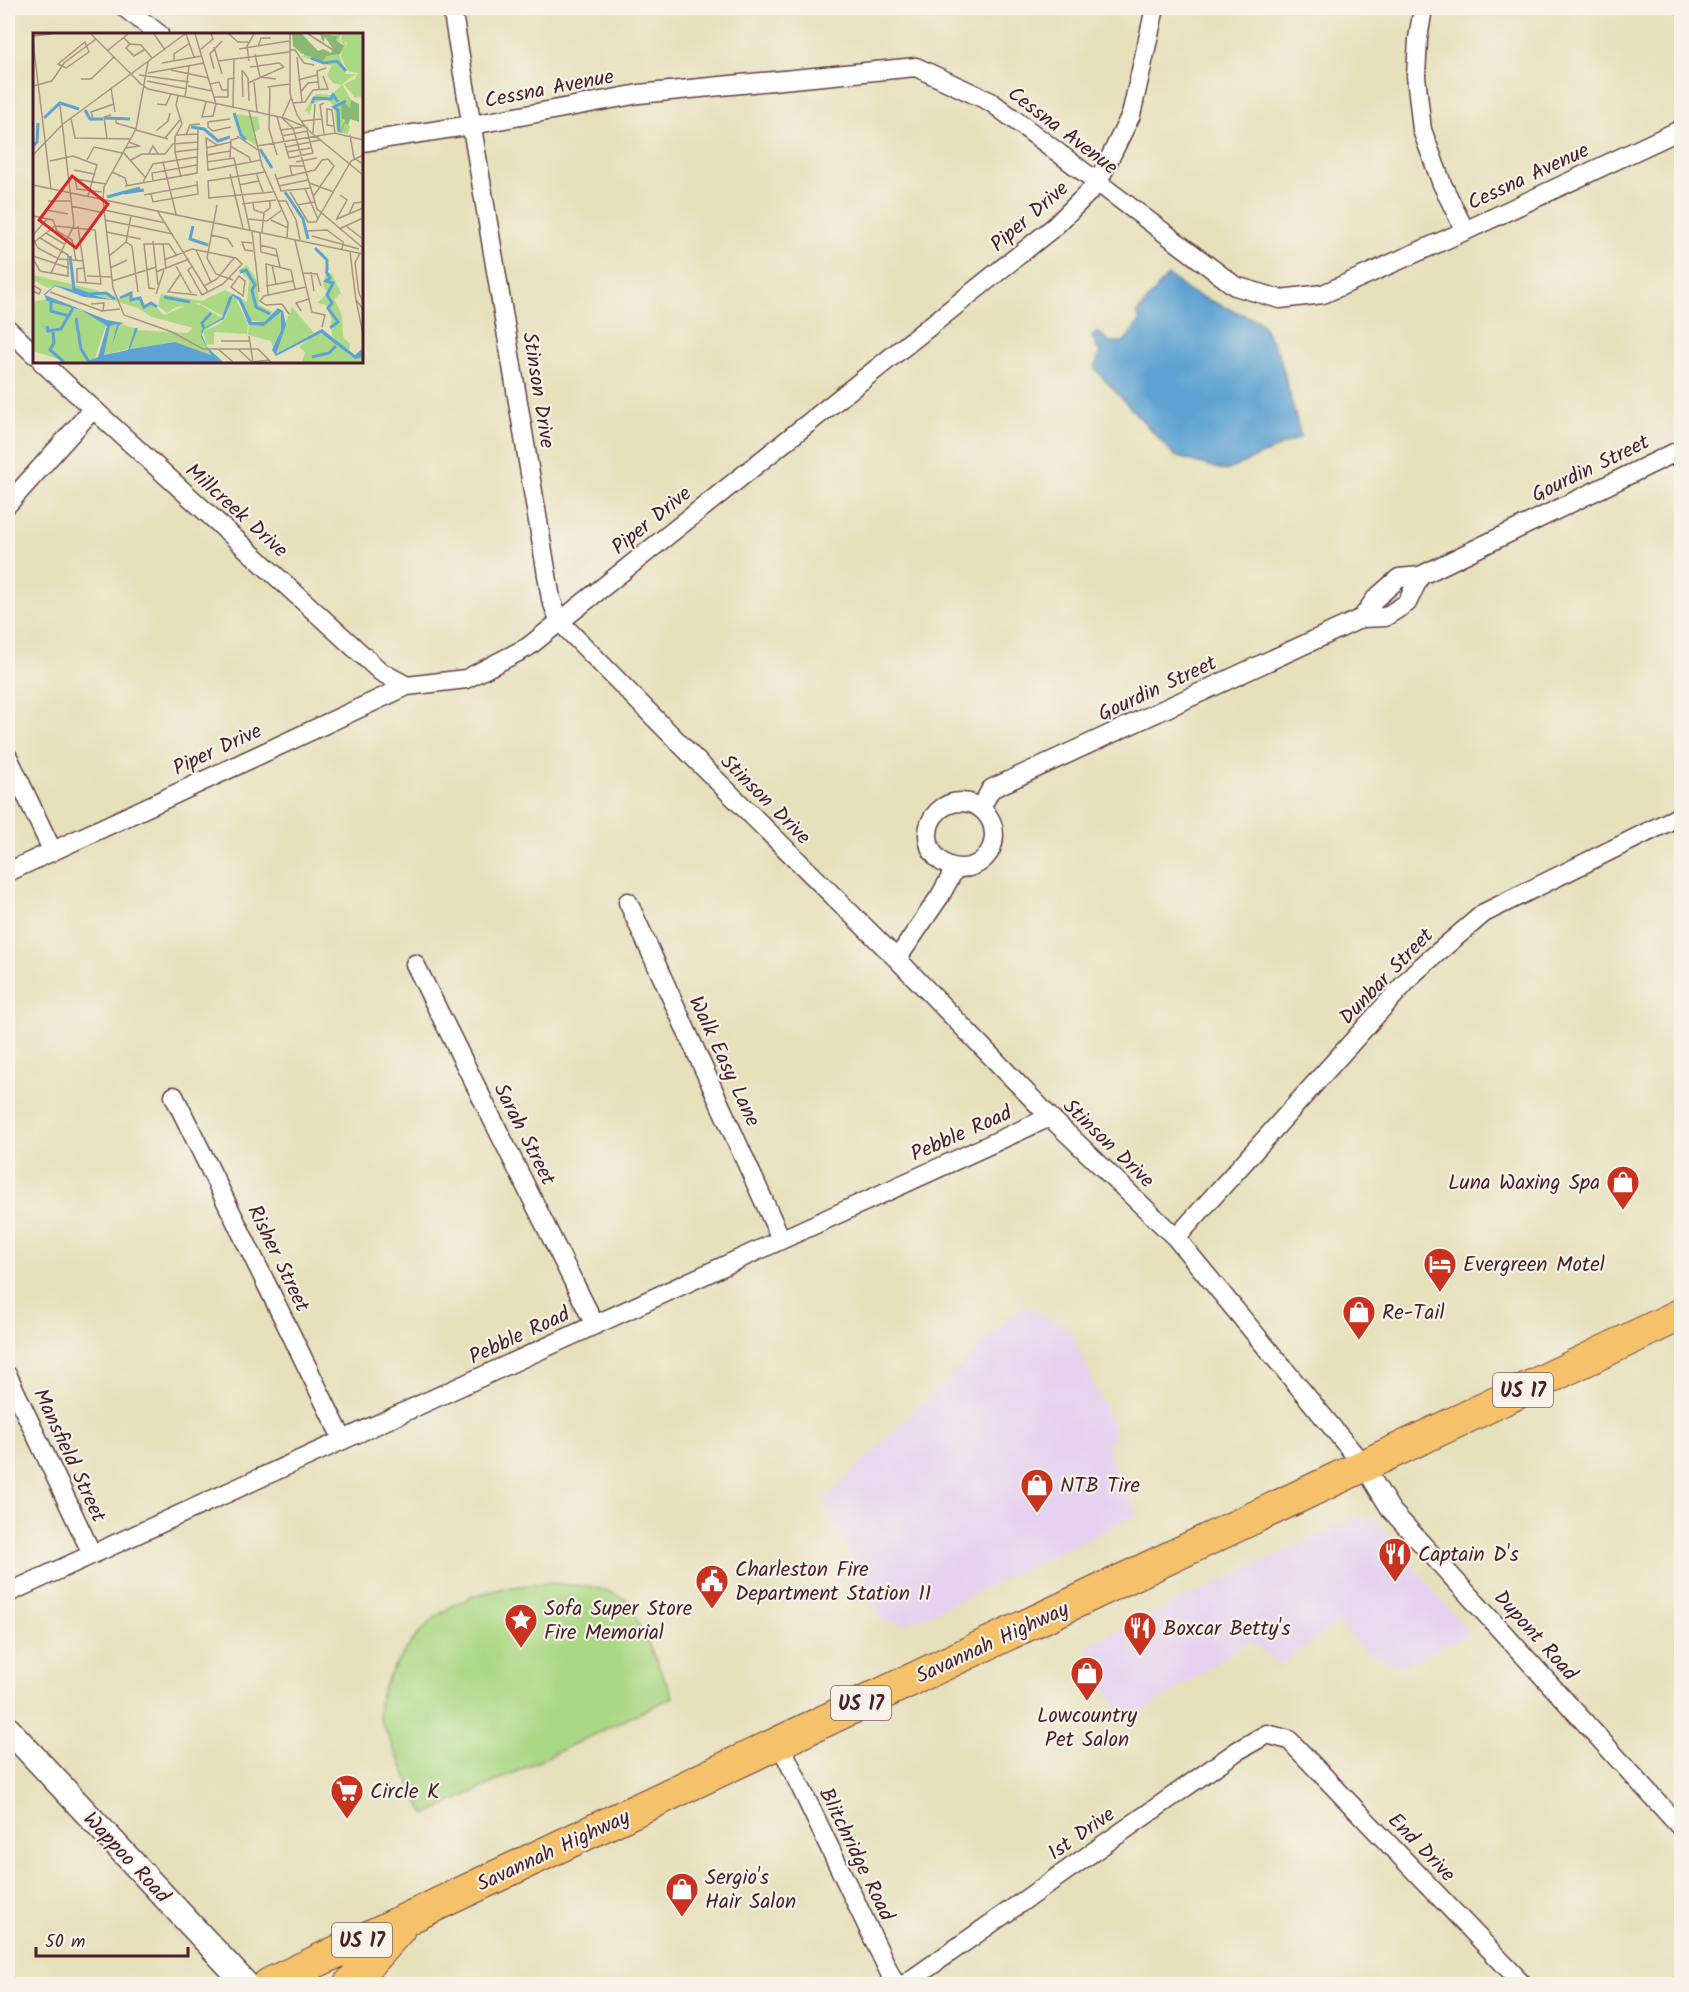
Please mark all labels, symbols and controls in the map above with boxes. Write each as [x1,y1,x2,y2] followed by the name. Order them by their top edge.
[33,33,363,363] inset map
[482,61,617,118] street label: Cessna Avenue
[1000,79,1125,184] street label: Cessna Avenue
[1462,134,1596,220] street label: Cessna Avenue
[983,173,1077,261] street label: Piper Drive
[512,330,563,451] street label: Stinson Drive
[1526,426,1656,512] street label: Gourdin Street
[177,456,295,567] street label: Millcreek Drive
[605,478,700,564] street label: Piper Drive
[1093,647,1223,731] street label: Gourdin Street
[168,715,268,785] street label: Piper Drive
[712,747,818,854] street label: Stinson Drive
[1332,920,1443,1033] street label: Dunbar Street
[679,991,769,1133] street label: Walk Easy Lane
[484,1078,564,1192] street label: Sarah Street
[1054,1091,1162,1197] street label: Stinson Drive
[906,1097,1018,1171] street label: Pebble Road
[1605,1164,1641,1211] shop icon: Luna Waxing Spa
[1448,1167,1600,1200] place label: Luna Waxing Spa
[237,1199,318,1319] street label: Risher Street
[1422,1246,1458,1293] hotel icon: Evergreen Motel
[1463,1249,1605,1282] place label: Evergreen Motel
[1341,1294,1377,1341] shop icon: Re-Tail
[1382,1297,1445,1330] place label: Re-Tail
[464,1298,576,1374] street label: Pebble Road
[1493,1373,1553,1407] road number: US 17
[23,1383,114,1529] street label: Mansfield Street
[1019,1467,1055,1514] shop icon: NTB Tire
[1060,1470,1140,1503] place label: NTB Tire
[1377,1536,1413,1583] restaurant icon: Captain D's
[1418,1539,1519,1572] place label: Captain D's
[735,1554,931,1611] place label: Charleston Fire Department Station 11
[694,1563,730,1610] public building icon: Charleston Fire Department Station 11
[1485,1583,1585,1689] street label: Dupont Road
[544,1593,693,1650] place label: Sofa Super Store Fire Memorial
[911,1593,1075,1693] street label: Savannah Highway
[503,1602,539,1649] place icon: Sofa Super Store Fire Memorial
[1122,1610,1158,1657] restaurant icon: Boxcar Betty's
[1163,1613,1290,1646] place label: Boxcar Betty's
[1069,1655,1105,1702] shop icon: Lowcountry Pet Salon
[831,1686,891,1720] road number: US 17
[1037,1700,1137,1757] place label: Lowcountry Pet Salon
[329,1773,365,1820] supermarket icon: Circle K
[370,1776,440,1809] place label: Circle K
[809,1782,902,1927] street label: Blitchridge Road
[1041,1799,1123,1870] street label: 1st Drive
[472,1801,636,1901] street label: Savannah Highway
[74,1804,178,1912] street label: Wappoo Road
[1379,1806,1463,1891] street label: End Drive
[705,1862,796,1919] place label: Sergio's Hair Salon
[664,1871,700,1918] shop icon: Sergio's Hair Salon
[36,1920,188,1958] scale bar
[332,1923,392,1957] road number: US 17
[45,1928,85,1957] text: 50 m

